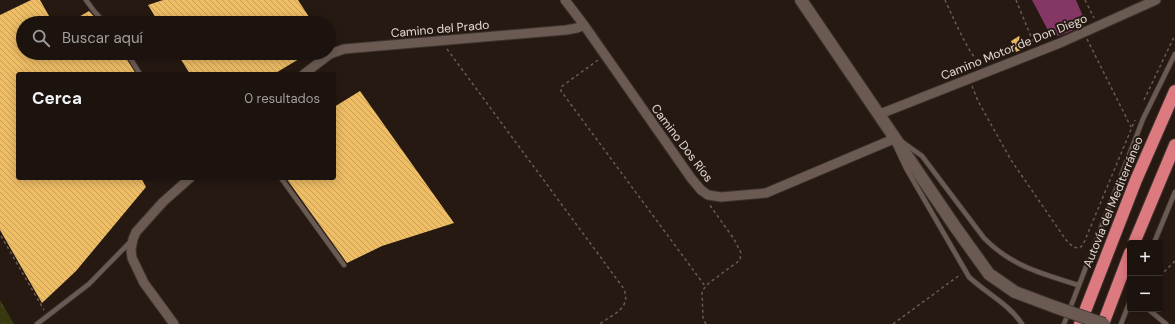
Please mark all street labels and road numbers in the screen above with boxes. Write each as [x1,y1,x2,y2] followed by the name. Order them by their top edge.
[938,10,1090,84] street label: Camino Motor de Don Diego
[390,17,490,41] street label: Camino del Prado
[647,101,717,185] street label: Camino Dos Ríos
[1079,134,1147,270] street label: Autovía del Mediterráneo

